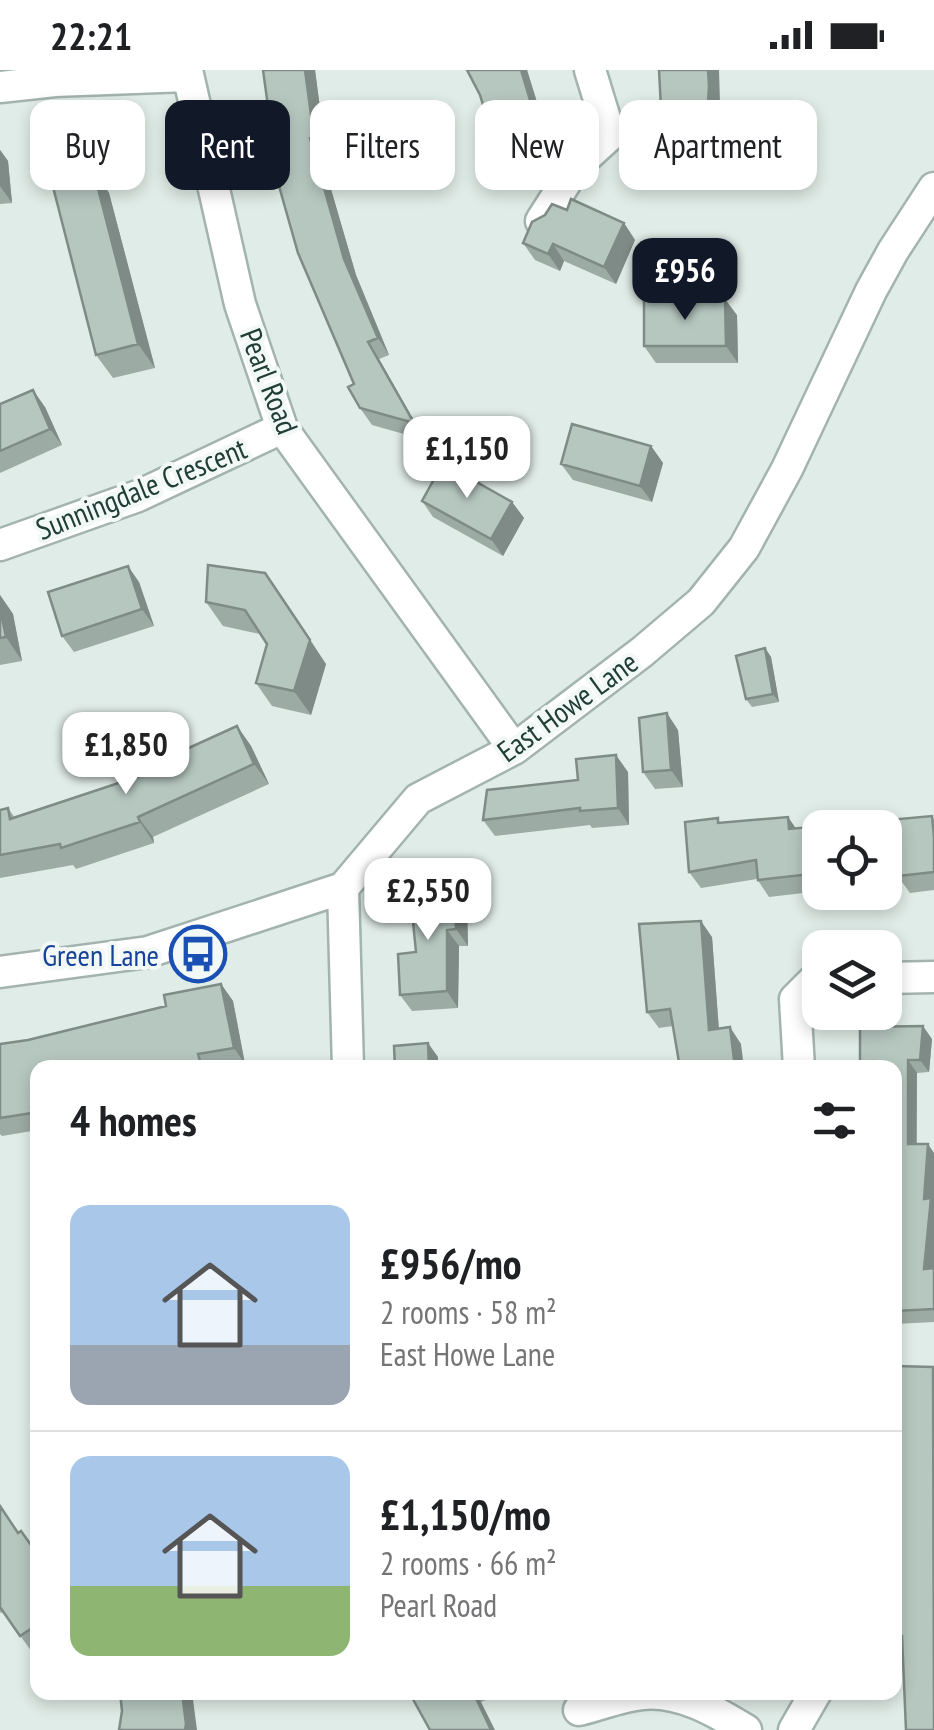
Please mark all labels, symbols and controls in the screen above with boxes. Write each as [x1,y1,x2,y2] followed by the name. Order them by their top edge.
[50,11,132,60] text: 22:21
[30,100,145,190] chip: Buy
[165,100,290,190] chip: Rent
[310,100,455,190] chip: Filters
[475,100,599,190] chip: New
[619,100,817,190] chip: Apartment
[626,238,744,323] pin: £956
[654,249,716,291] text: £956
[232,323,308,439] street label: Pearl Road
[386,416,548,501] pin: £1,150
[425,427,509,469] text: £1,150
[30,428,253,548] street label: Sunningdale Crescent
[489,642,645,770] street label: East Howe Lane
[45,712,207,797] pin: £1,850
[84,723,168,765] text: £1,850
[802,810,902,1030] map controls
[802,810,902,910] button: locate
[347,858,509,943] pin: £2,550
[386,869,470,911] text: £2,550
[168,924,228,984] bus stop icon: Green Lane
[802,930,902,1030] button: layers
[42,935,159,974] place label: Green Lane
[70,1093,197,1148] text: 4 homes
[807,1093,862,1148] icon: filters
[380,1236,522,1291] text: £956/mo
[150,1245,270,1365] icon: home
[380,1291,557,1333] text: 2 rooms · 58 m²
[380,1333,555,1375] text: East Howe Lane
[380,1487,551,1542] text: £1,150/mo
[150,1496,270,1616] icon: home
[380,1542,557,1584] text: 2 rooms · 66 m²
[380,1584,497,1626] text: Pearl Road

